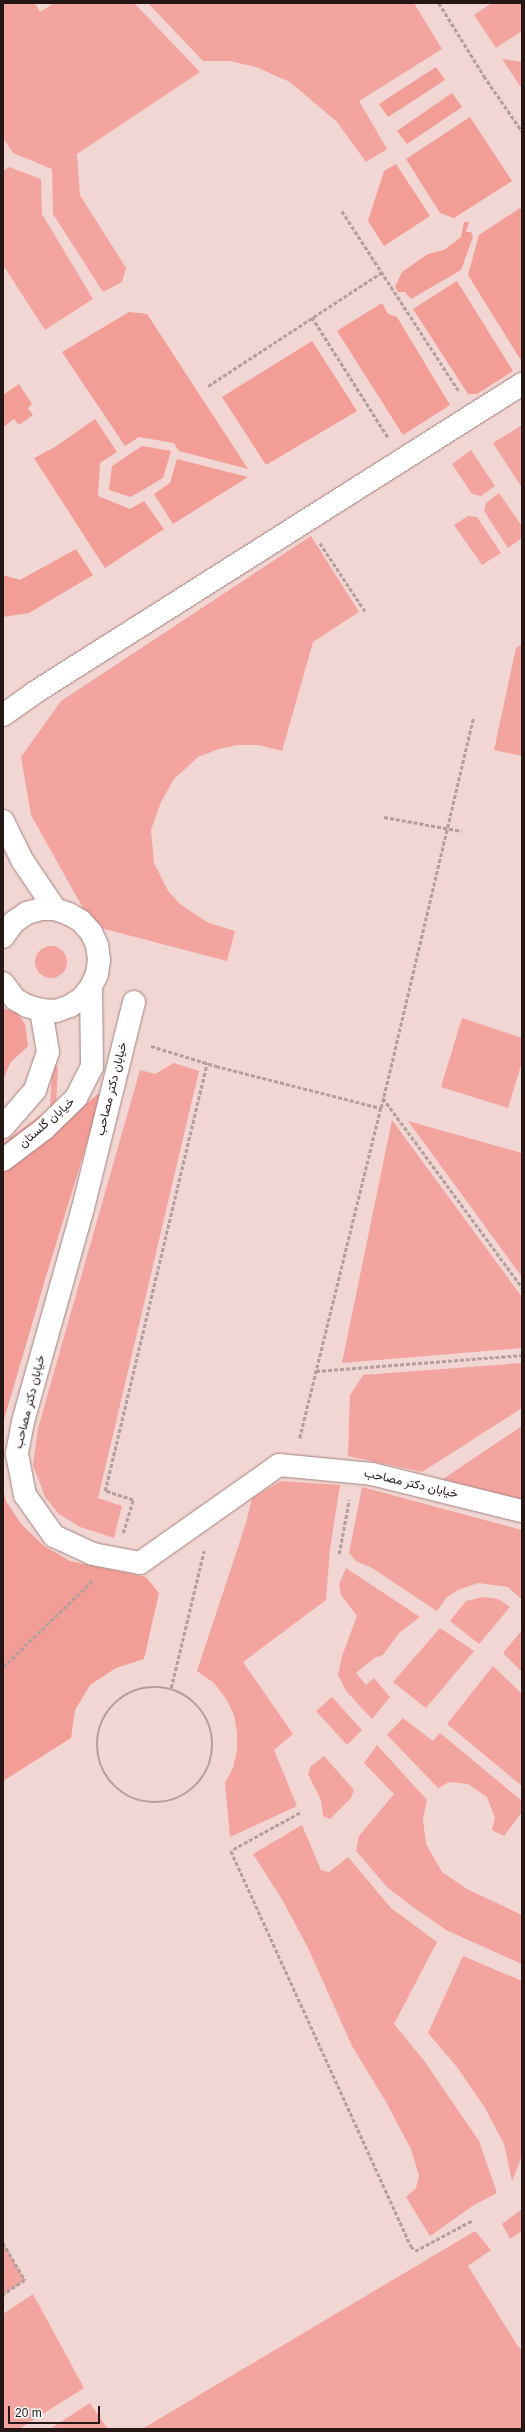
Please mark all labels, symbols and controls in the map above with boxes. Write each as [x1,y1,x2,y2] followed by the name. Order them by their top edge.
[93,1041,131,1137] street label: خیابان دکتر مصاحب
[16,1095,78,1151] street label: خیابان گلستان
[11,1354,49,1450] street label: خیابان دکتر مصاحب
[363,1466,459,1502] street label: خیابان دکتر مصاحب
[10,2398,102,2424] scale bar
[15,2406,42,2420] text: 20 m

